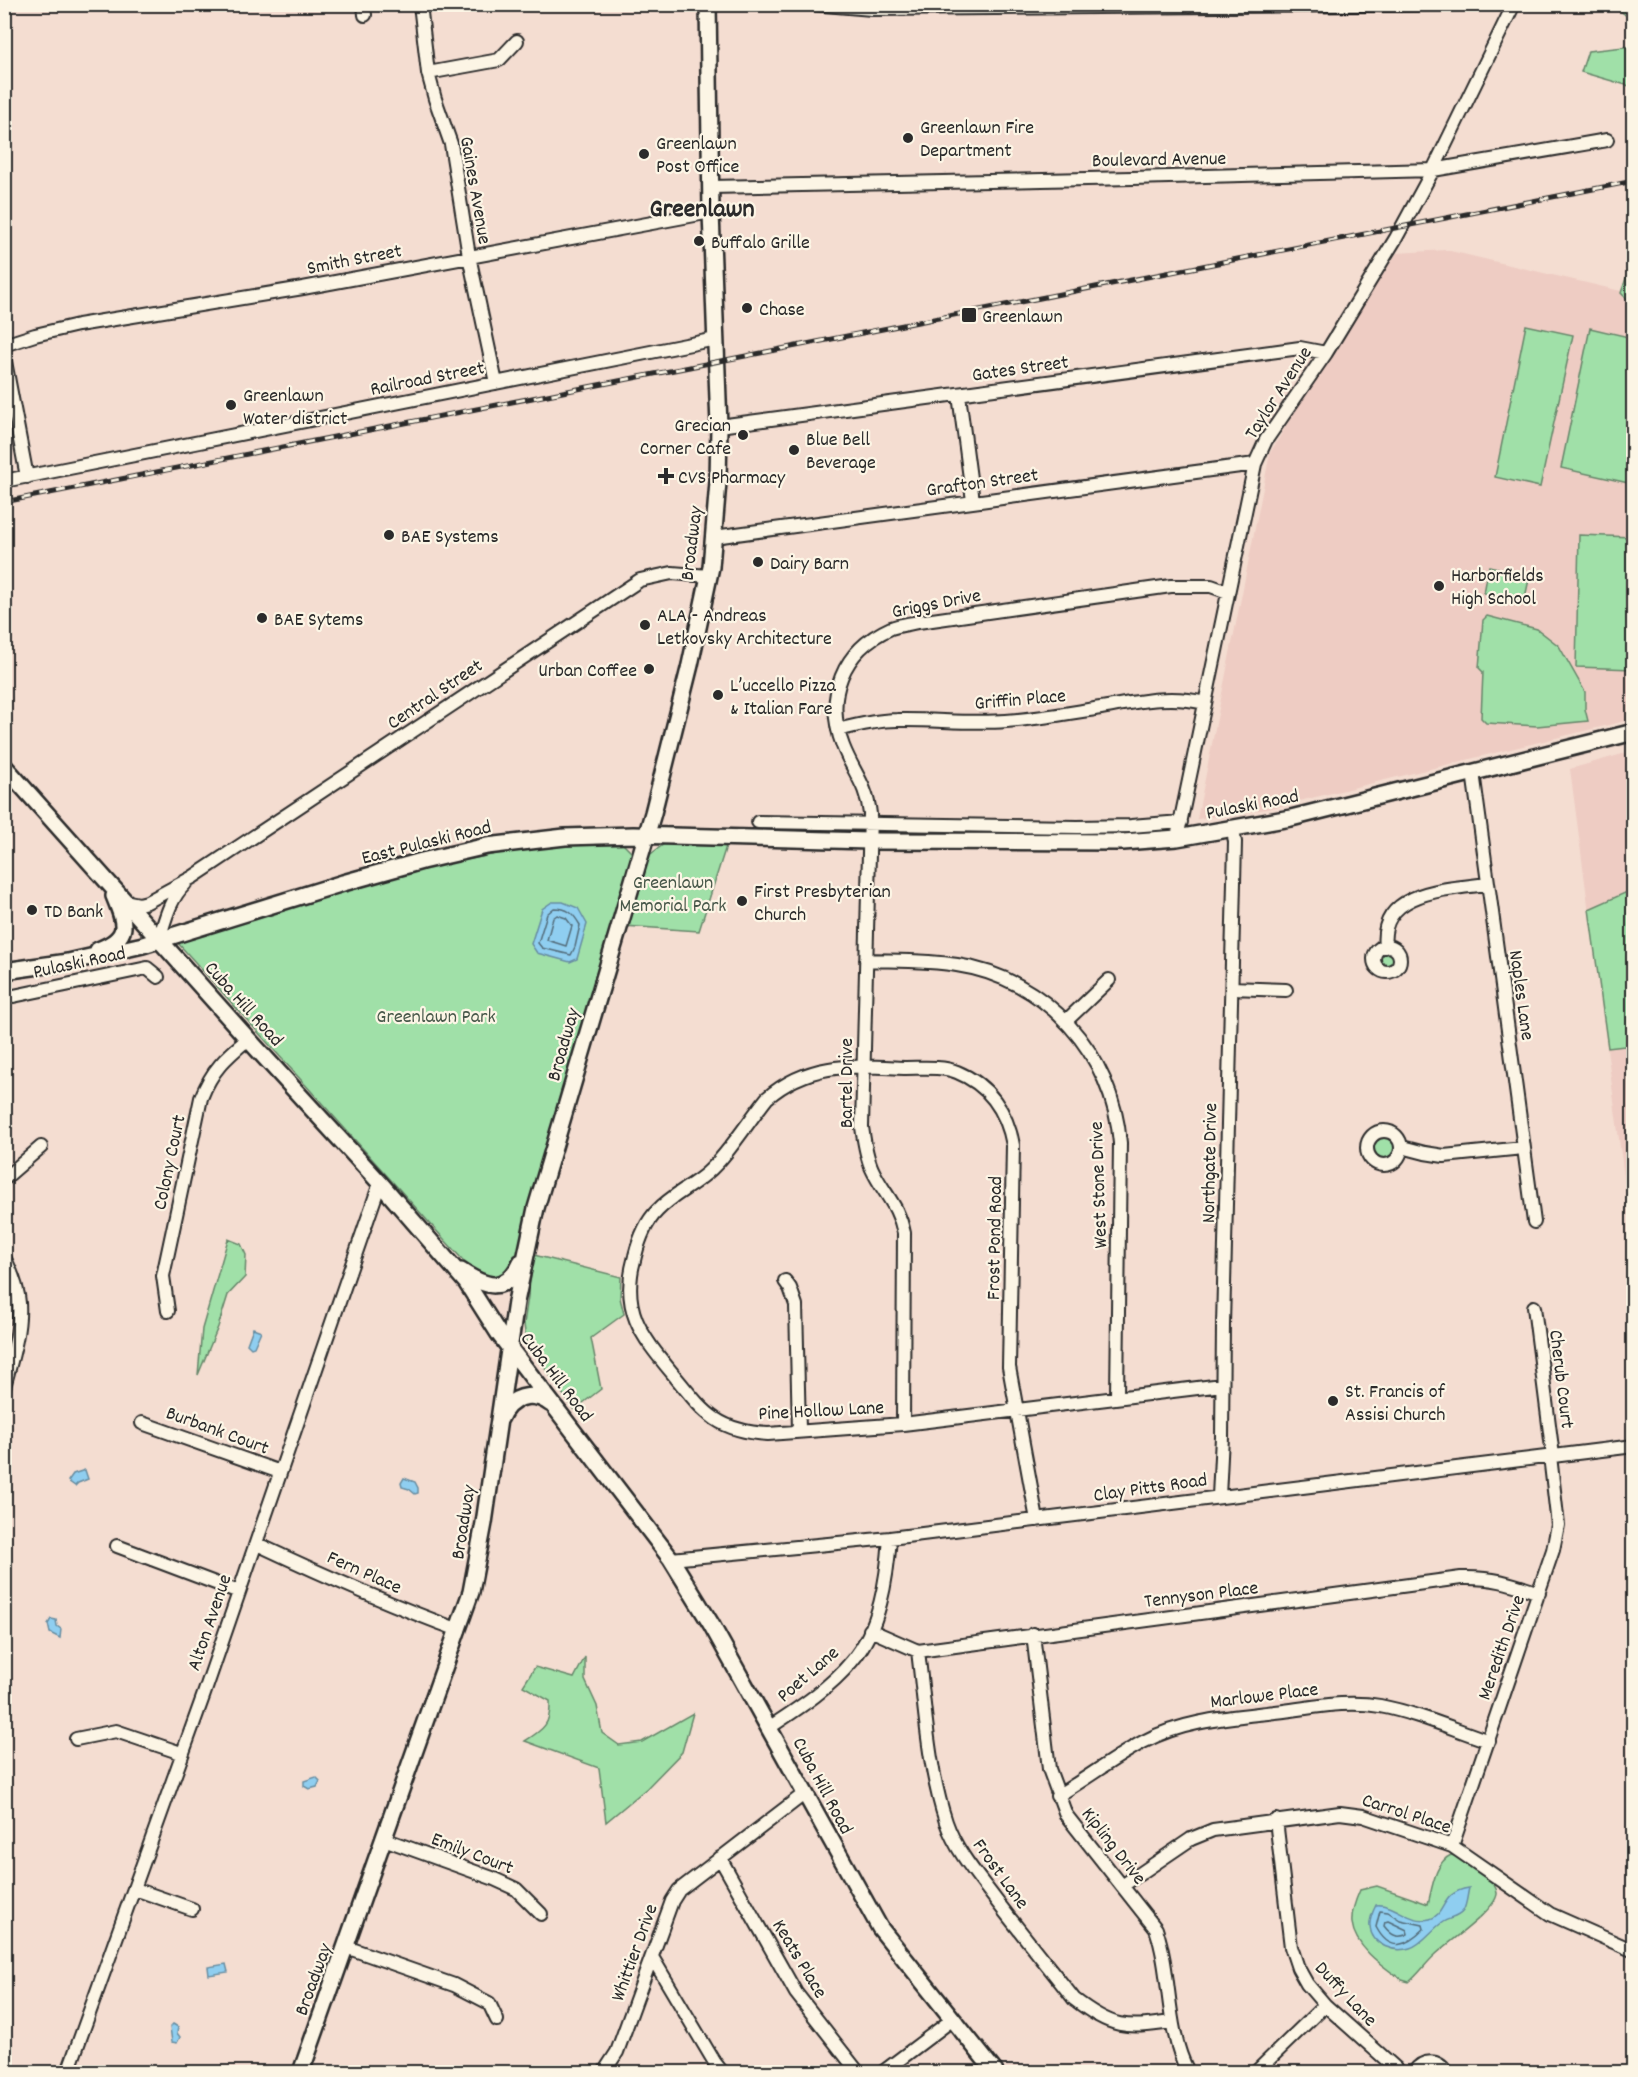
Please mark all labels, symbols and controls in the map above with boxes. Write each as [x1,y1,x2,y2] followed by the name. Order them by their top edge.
[920,115,1034,166] place label: Greenlawn Fire Department
[656,131,740,182] place label: Greenlawn Post Office
[901,131,915,145] marker: Greenlawn Fire Department
[451,134,497,247] street label: Gaines Avenue
[1092,146,1227,176] street label: Boulevard Avenue
[637,147,651,161] marker: Greenlawn Post Office
[650,192,754,229] district label: Greenlawn
[711,230,810,258] place label: Buffalo Grille
[692,234,706,248] marker: Buffalo Grille
[305,238,404,284] street label: Smith Street
[759,297,805,325] place label: Chase
[740,301,754,315] marker: Chase
[982,304,1063,332] place label: Greenlawn
[960,306,978,324] marker: Greenlawn
[1239,341,1320,446] street label: Taylor Avenue
[970,349,1071,391] street label: Gates Street
[368,355,487,405] street label: Railroad Street
[243,383,347,434] place label: Greenlawn Water district
[224,398,238,412] marker: Greenlawn Water district
[640,413,731,464] place label: Grecian Corner Cafe
[806,427,876,478] place label: Blue Bell Beverage
[736,428,750,442] marker: Grecian Corner Cafe
[787,443,801,457] marker: Blue Bell Beverage
[925,462,1040,506] street label: Grafton Street
[678,465,786,493] place label: CVS Pharmacy
[659,469,673,483] marker: CVS Pharmacy
[675,504,712,582] street label: Broadway
[401,524,499,552] place label: BAE Systems
[382,528,396,542] marker: BAE Systems
[770,551,849,579] place label: Dairy Barn
[751,555,765,569] marker: Dairy Barn
[1451,563,1544,614] place label: Harborfields High School
[1432,579,1446,593] marker: Harborfields High School
[890,583,984,627] street label: Griggs Drive
[657,603,832,654] place label: ALA - Andreas Letkovsky Architecture
[274,607,363,635] place label: BAE Sytems
[255,611,269,625] marker: BAE Sytems
[638,618,652,632] marker: ALA - Andreas Letkovsky Architecture
[382,653,489,738] street label: Central Street
[538,658,637,686] place label: Urban Coffee
[642,662,656,676] marker: Urban Coffee
[730,673,837,724] place label: L’uccello Pizza & Italian Fare
[973,683,1067,719] street label: Griffin Place
[711,688,725,702] marker: L’uccello Pizza & Italian Fare
[1204,783,1301,829] street label: Pulaski Road
[359,814,495,874] street label: East Pulaski Road
[619,870,727,921] park label: Greenlawn Memorial Park
[754,879,891,930] place label: First Presbyterian Church
[735,894,749,908] marker: First Presbyterian Church
[44,899,103,927] place label: TD Bank
[25,903,39,917] marker: TD Bank
[31,940,129,987] street label: Pulaski Road
[1500,949,1540,1042] street label: Naples Lane
[197,956,289,1054] street label: Cuba Hill Road
[376,1004,496,1032] park label: Greenlawn Park
[541,1004,589,1085] street label: Broadway
[834,1038,862,1128] street label: Bartel Drive
[1196,1103,1226,1223] street label: Northgate Drive
[147,1112,195,1213] street label: Colony Court
[1084,1121,1116,1249] street label: West Stone Drive
[981,1176,1011,1300] street label: Frost Pond Road
[512,1327,599,1429] street label: Cuba Hill Road
[1540,1328,1580,1430] street label: Cherub Court
[1345,1379,1446,1430] place label: St. Francis of Assisi Church
[1326,1394,1340,1408] marker: St. Francis of Assisi Church
[758,1395,885,1429] street label: Pine Hollow Lane
[162,1400,272,1463] street label: Burbank Court
[1092,1467,1209,1511] street label: Clay Pitts Road
[445,1482,485,1562] street label: Broadway
[322,1545,406,1603] street label: Fern Place
[181,1571,240,1675] street label: Alton Avenue
[1143,1575,1260,1617] street label: Tennyson Place
[1472,1591,1534,1704] street label: Meredith Drive
[772,1640,846,1710] street label: Poet Lane
[1209,1676,1320,1717] street label: Marlowe Place
[784,1733,859,1840] street label: Cuba Hill Road
[1358,1787,1455,1843] street label: Carrol Place
[1073,1802,1152,1892] street label: Kipling Drive
[427,1826,517,1883] street label: Emily Court
[964,1834,1035,1916] street label: Frost Lane
[605,1900,666,2006] street label: Whittier Drive
[764,1915,833,2005] street label: Keats Place
[289,1939,341,2020] street label: Broadway
[1307,1956,1383,2034] street label: Duffy Lane

